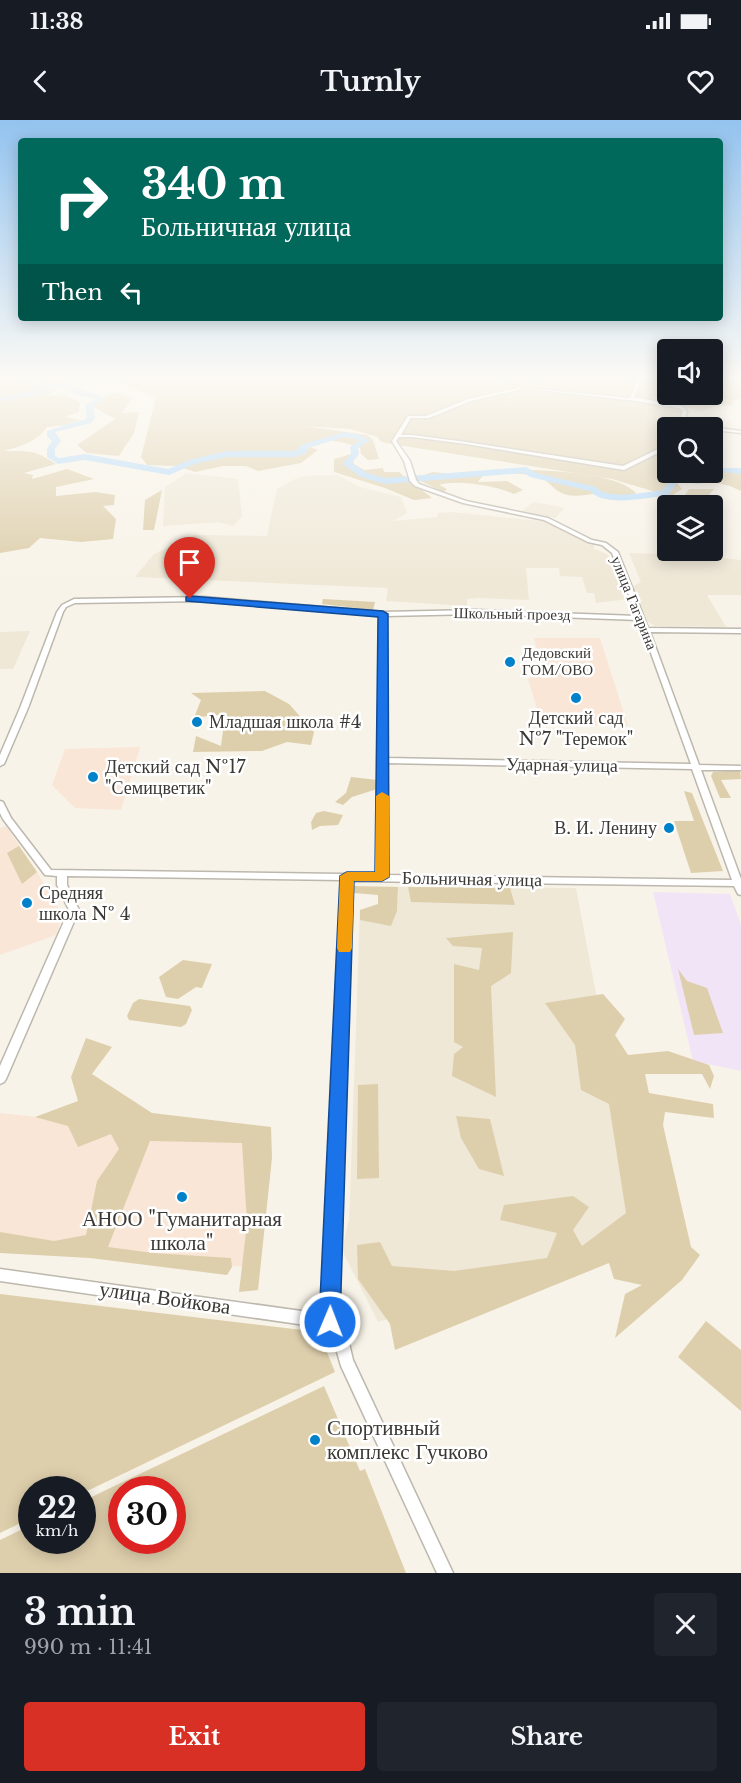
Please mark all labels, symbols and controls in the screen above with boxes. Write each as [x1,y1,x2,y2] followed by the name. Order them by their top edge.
[30,8,83,35] text: 11:38
[24,65,57,98] icon: back
[320,65,421,98] text: Turnly
[684,65,717,98] icon: heart
[141,158,285,210] text: 340 m
[42,162,120,240] icon: right
[141,210,351,243] text: Больничная улица
[115,276,148,309] icon: left
[42,279,103,306] text: Then
[657,339,723,561] map controls
[657,339,723,405] button: sound
[657,417,723,483] button: search
[657,495,723,561] button: layers
[164,537,215,599] pin
[173,546,206,579] icon: arrive
[607,553,662,653] street label: улица Гагарина
[453,603,571,624] street label: Школьный проезд
[522,643,593,679] place label: Дедовский ГОМ/ОВО
[503,655,517,669] marker: Дедовский ГОМ/ОВО
[569,691,583,705] marker: Детский сад №7 "Теремок"
[519,707,633,750] place label: Детский сад №7 "Теремок"
[209,711,362,733] place label: Младшая школа #4
[190,715,204,729] marker: Младшая школа #4
[506,753,618,777] street label: Ударная улица
[105,756,246,799] place label: Детский сад №17 "Семицветик"
[86,770,100,784] marker: Детский сад №17 "Семицветик"
[554,817,657,839] place label: В. И. Ленину
[662,821,676,835] marker: В. И. Ленину
[402,867,542,891] street label: Больничная улица
[39,882,130,925] place label: Средняя школа № 4
[20,896,34,910] marker: Средняя школа № 4
[175,1190,189,1204] marker: АНОО "Гуманитарная школа"
[82,1206,282,1256] place label: АНОО "Гуманитарная школа"
[98,1276,233,1320] street label: улица Войкова
[298,1290,362,1354] position arrow
[327,1415,488,1465] place label: Спортивный комплекс Гучково
[308,1433,322,1447] marker: Спортивный комплекс Гучково
[108,1476,186,1554] speed limit sign: 30
[37,1489,77,1526] text: 22
[36,1521,78,1540] text: km/h
[24,1590,136,1635] text: 3 min
[654,1593,717,1656] button: close
[24,1635,153,1659] text: 990 m · 11:41
[24,1702,365,1771] button: Exit
[377,1702,717,1771] button: Share

